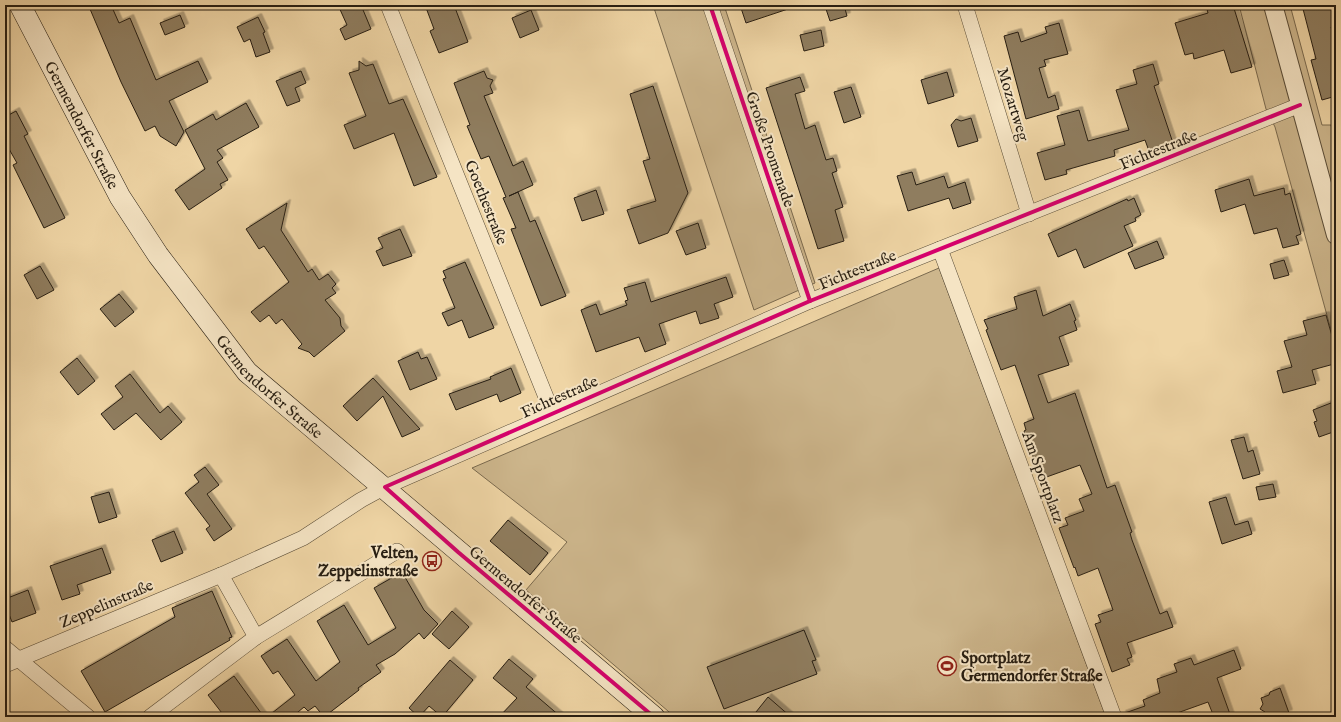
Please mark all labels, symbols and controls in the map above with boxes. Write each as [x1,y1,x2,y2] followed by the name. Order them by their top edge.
[39,58,122,193] street label: Germendorfer Straße
[991,65,1033,144] street label: Mozartweg
[740,89,798,210] street label: Große Promenade
[1117,126,1201,175] street label: Fichtestraße
[459,158,511,248] street label: Goethestraße
[816,246,900,295] street label: Fichtestraße
[210,332,326,444] street label: Germendorfer Straße
[518,372,601,424] street label: Fichtestraße
[1016,428,1068,526] street label: Am Sportplatz
[464,542,585,649] street label: Germendorfer Straße
[318,544,419,582] place label: Velten, Zeppelinstraße
[421,550,443,572] bus stop icon: Velten, Zeppelinstraße
[57,576,157,634] street label: Zeppelinstraße
[961,649,1103,687] place label: Sportplatz Germendorfer Straße
[936,655,958,677] sports icon: Sportplatz Germendorfer Straße

